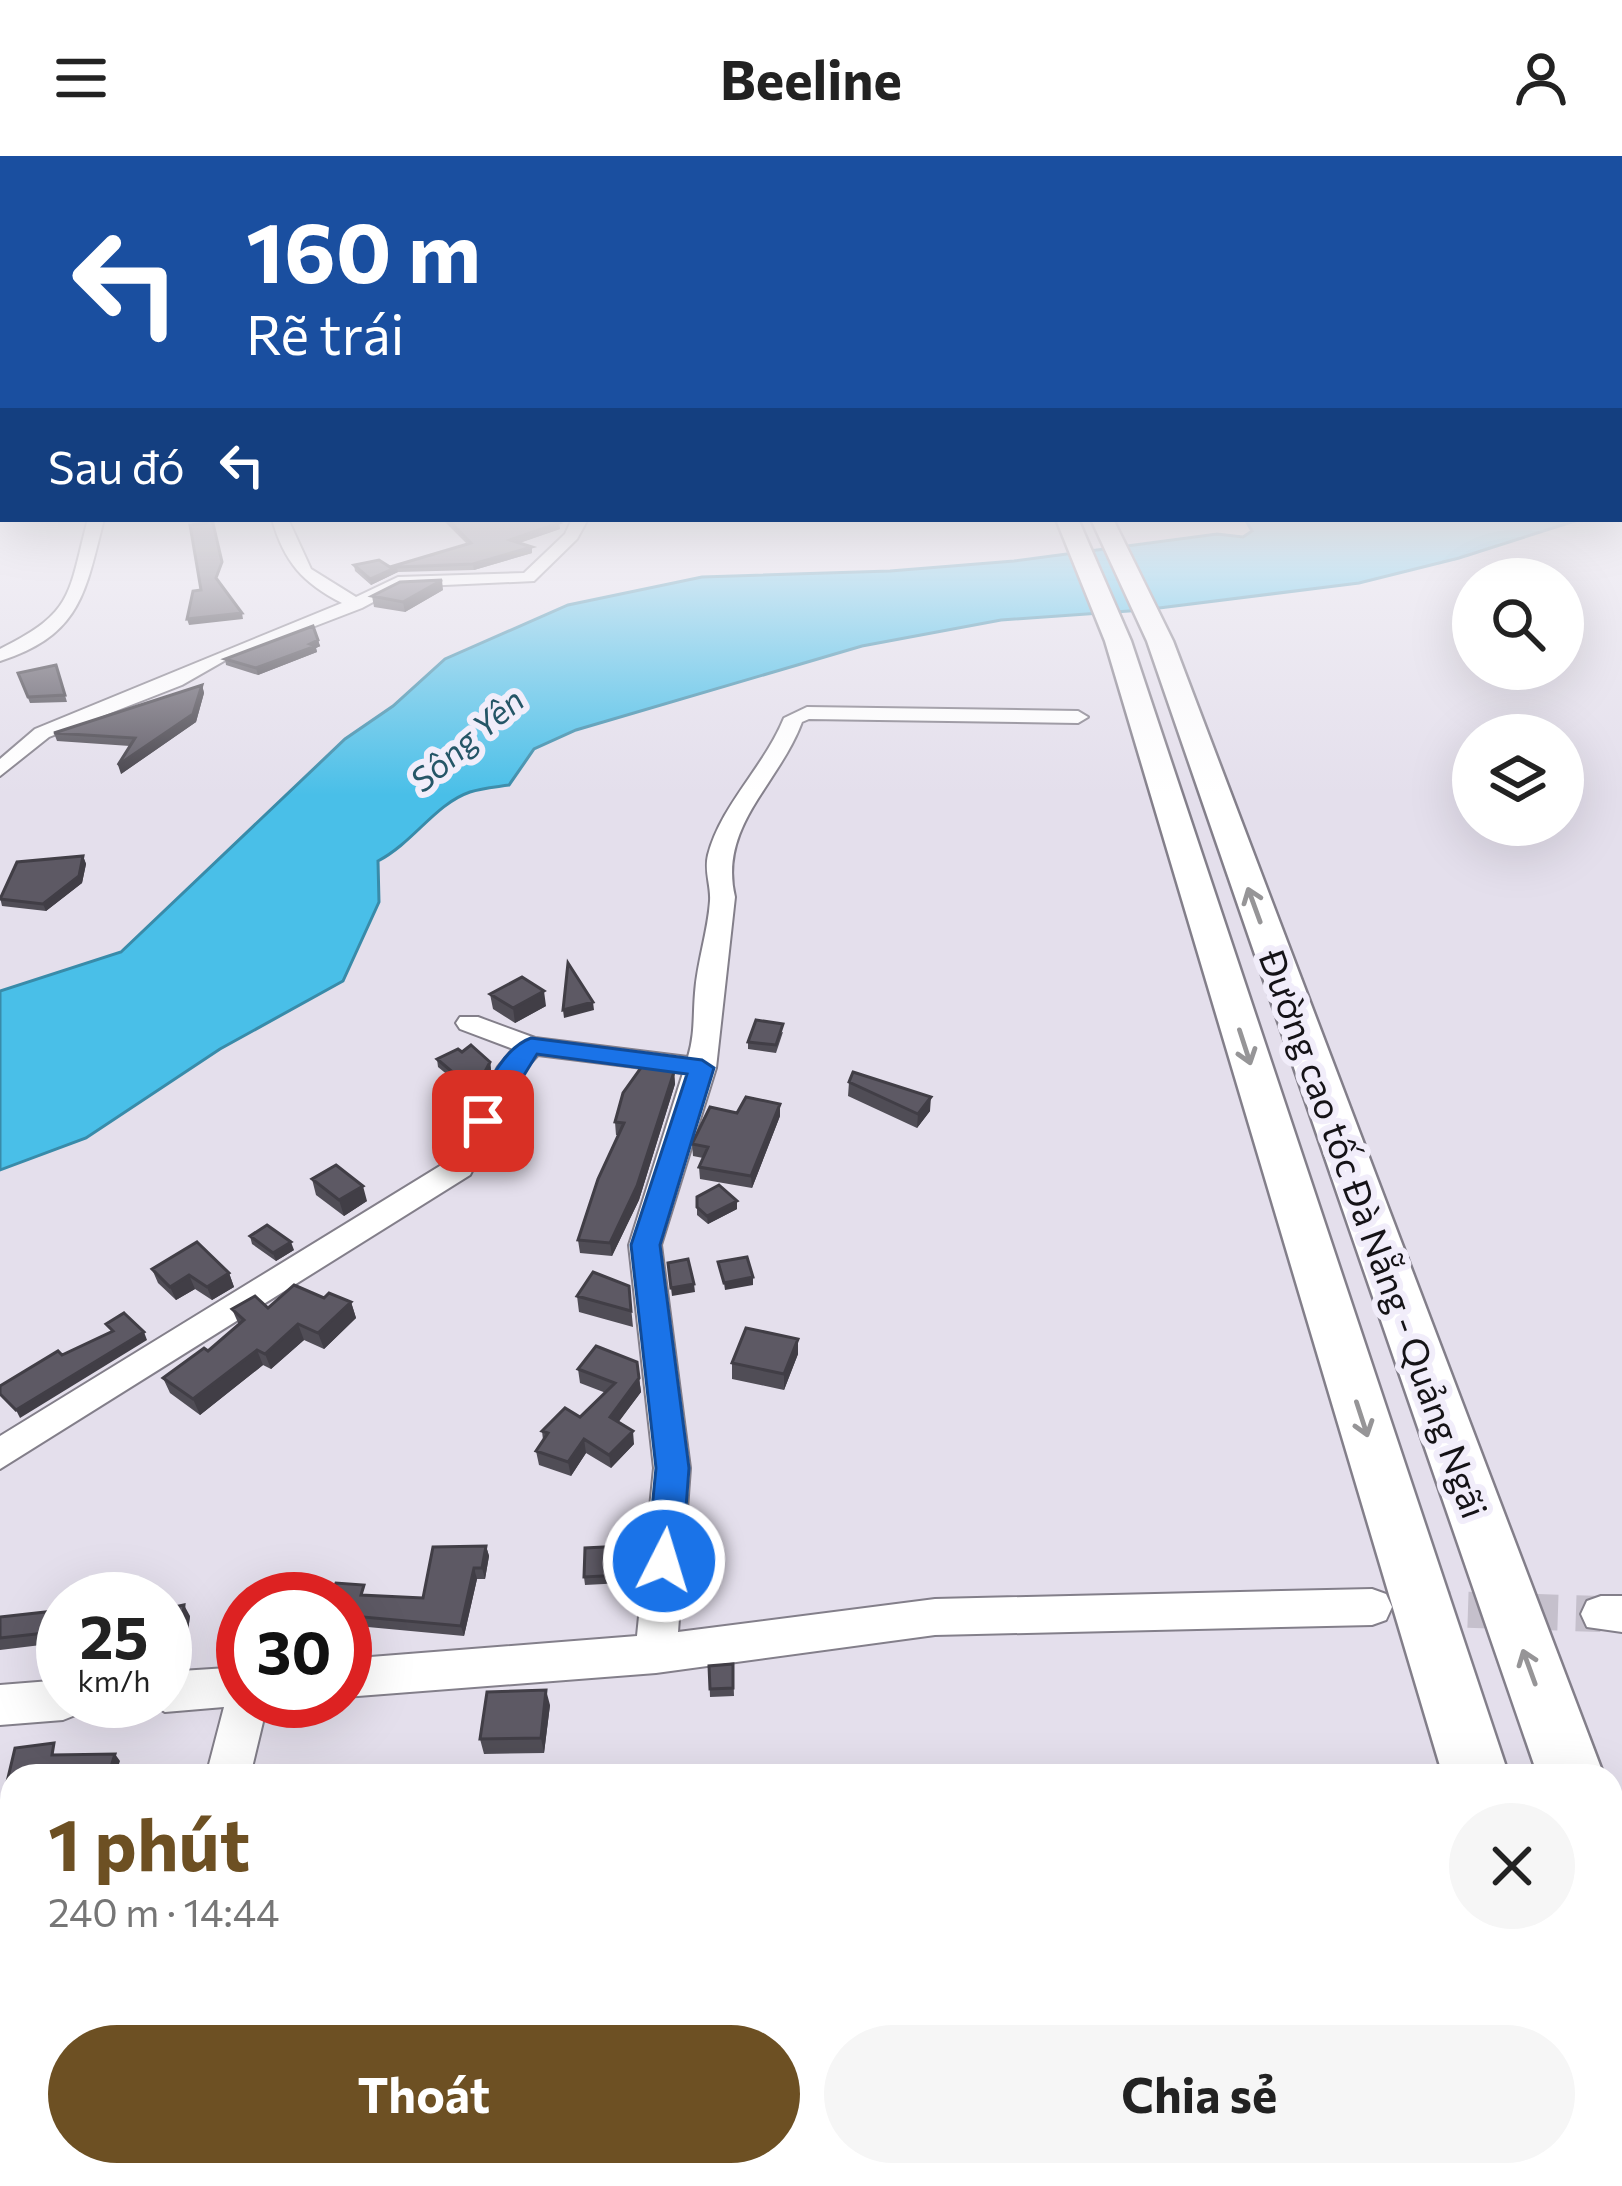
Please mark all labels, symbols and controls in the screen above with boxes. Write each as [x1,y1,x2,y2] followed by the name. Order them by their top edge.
[48,45,114,111] icon: menu
[720,45,902,111] text: Beeline
[1508,45,1574,111] icon: person
[246,198,481,300] text: 160 m
[48,204,204,360] icon: left
[246,300,404,366] text: Rẽ trái
[209,432,275,498] icon: left
[48,438,185,493] text: Sau đó
[1452,558,1584,846] map controls
[1452,558,1584,690] button: search
[401,678,531,799] water label: Sông Yên
[1452,714,1584,846] button: layers
[1242,887,1264,924] one-way arrow
[1251,942,1498,1523] street label: Đường cao tốc Đà Nẵng - Quảng Ngãi
[1235,1027,1257,1065] one-way arrow
[432,1070,534,1172] pin
[450,1088,516,1154] icon: arrive
[1352,1399,1374,1437] one-way arrow
[601,1498,727,1624] position arrow
[216,1572,372,1728] speed limit sign: 30
[79,1598,149,1671] text: 25
[1517,1649,1538,1686] one-way arrow
[78,1661,150,1698] text: km/h
[48,1798,250,1886] text: 1 phút
[1449,1803,1575,1929] button: close
[48,1887,280,1935] text: 240 m · 14:44
[48,2025,800,2163] button: Thoát
[824,2025,1575,2163] button: Chia sẻ

